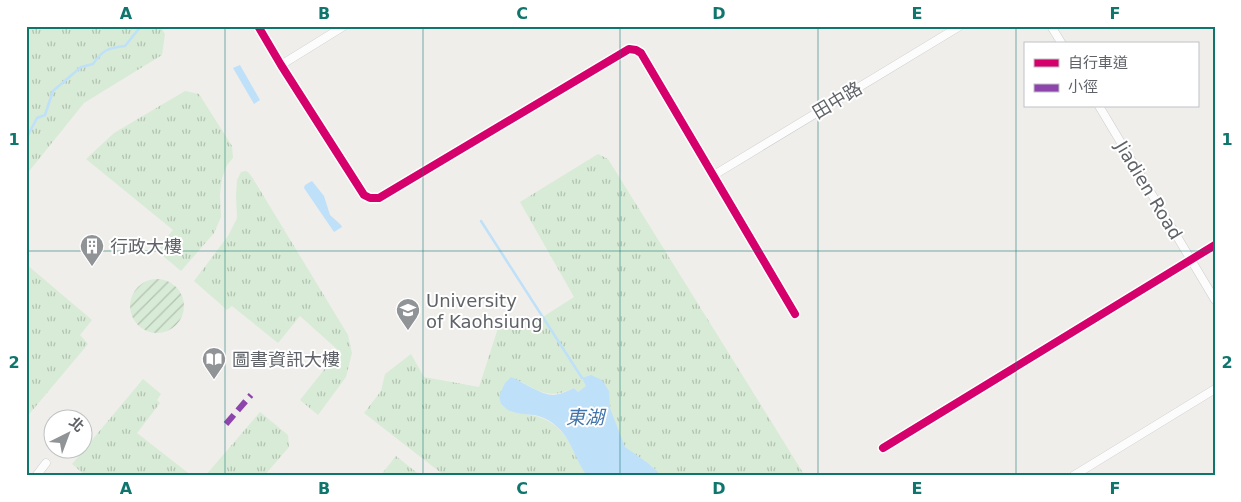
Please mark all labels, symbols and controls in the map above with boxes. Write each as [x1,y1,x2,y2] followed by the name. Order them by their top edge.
[120,4,133,23] text: A
[318,4,330,23] text: B
[516,4,528,23] text: C
[712,4,726,23] text: D
[912,4,922,23] text: E
[1110,4,1120,23] text: F
[1024,42,1198,108] legend
[1068,54,1128,72] text: 自行車道
[808,77,866,123] street label: 田中路
[1068,78,1098,96] text: 小徑
[8,130,20,149] text: 1
[1221,130,1233,149] text: 1
[1111,136,1187,243] street label: Jiadien Road
[79,233,105,267] building icon: 行政大樓
[110,236,182,257] place label: 行政大樓
[426,290,543,332] place label: University of Kaohsiung
[395,297,421,331] school or university icon: University of Kaohsiung
[201,346,227,380] library icon: 圖書資訊大樓
[232,349,340,370] place label: 圖書資訊大樓
[8,353,20,372] text: 2
[1221,353,1233,372] text: 2
[566,406,607,428] water label: 東湖
[42,410,92,460] north arrow
[66,414,87,435] text: 北
[120,479,133,498] text: A
[318,479,330,498] text: B
[516,479,528,498] text: C
[712,479,726,498] text: D
[912,479,922,498] text: E
[1110,479,1120,498] text: F

